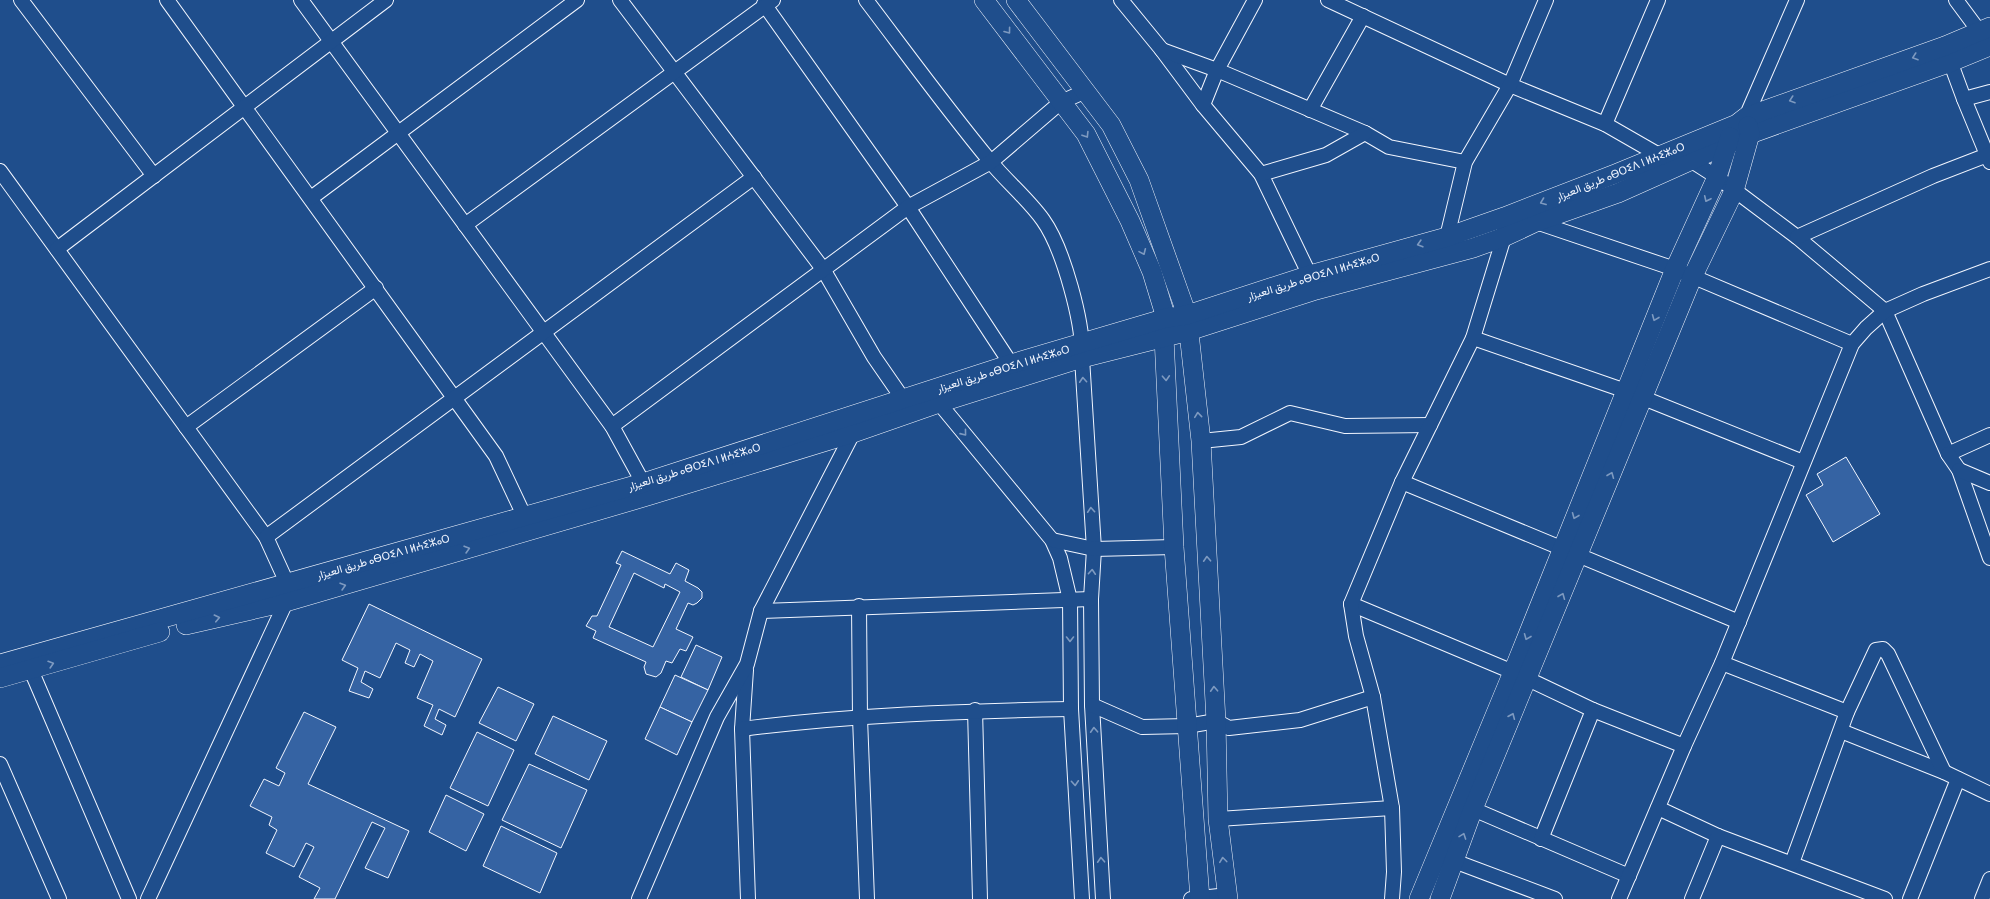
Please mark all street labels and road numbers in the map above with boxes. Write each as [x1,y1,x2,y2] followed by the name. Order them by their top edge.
[1552,138,1687,204] street label: طريق العيزار ⴰⴱⵔⵉⴷ ⵏ ⵍⵄⵉⵣⴰⵔ
[1244,249,1381,304] street label: طريق العيزار ⴰⴱⵔⵉⴷ ⵏ ⵍⵄⵉⵣⴰⵔ
[934,341,1071,396] street label: طريق العيزار ⴰⴱⵔⵉⴷ ⵏ ⵍⵄⵉⵣⴰⵔ
[625,439,762,494] street label: طريق العيزار ⴰⴱⵔⵉⴷ ⵏ ⵍⵄⵉⵣⴰⵔ
[314,530,451,583] street label: طريق العيزار ⴰⴱⵔⵉⴷ ⵏ ⵍⵄⵉⵣⴰⵔ

